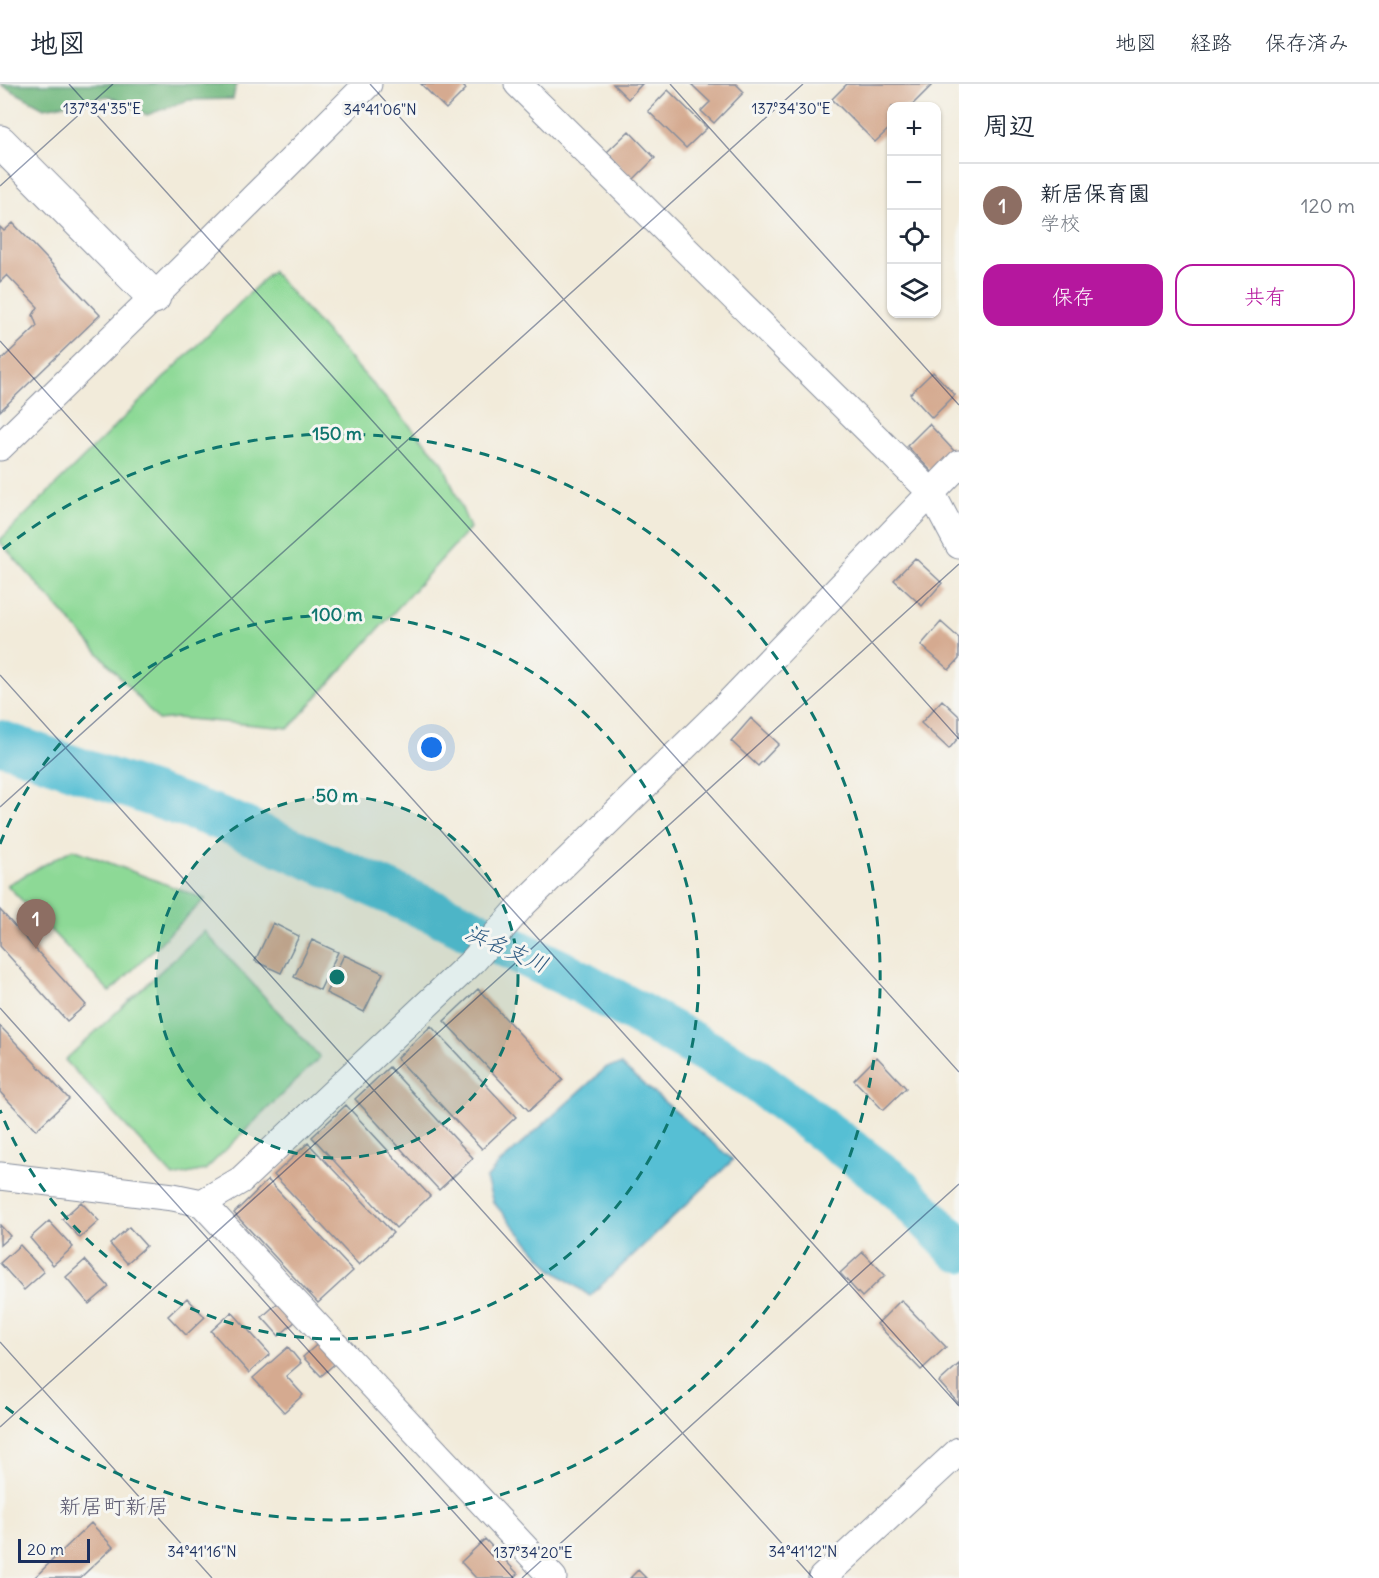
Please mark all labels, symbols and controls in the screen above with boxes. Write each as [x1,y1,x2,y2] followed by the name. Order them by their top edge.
[30,25,86,61] text: 地図
[1115,29,1157,56] text: 地図
[1190,29,1232,56] text: 経路
[1265,29,1349,56] text: 保存済み
[63,99,141,118] text: 137°34'35"E
[751,99,831,118] text: 137°34'30"E
[343,100,417,119] text: 34°41'06"N
[887,102,941,318] map controls
[887,102,941,156] button: +
[983,109,1035,142] text: 周辺
[887,156,941,210] button: −
[1040,179,1150,207] text: 新居保育園
[999,193,1006,218] text: 1
[1301,193,1355,218] text: 120 m
[887,210,941,264] button: locate
[1040,210,1080,235] text: 学校
[887,264,941,318] button: layers
[983,264,1163,326] button: 保存
[1175,264,1355,326] button: 共有
[312,422,362,445] text: 150 m
[312,603,363,626] text: 100 m
[417,733,446,762] your location
[316,784,358,807] text: 50 m
[16,900,56,949] pin: 1
[461,917,553,979] water label: 浜名支川
[327,967,347,987] centre of rings
[59,1492,169,1520] district label: 新居町新居
[18,1536,90,1564] scale bar
[27,1539,64,1559] text: 20 m
[167,1542,237,1561] text: 34°41'16"N
[769,1542,837,1561] text: 34°41'12"N
[494,1543,573,1562] text: 137°34'20"E

